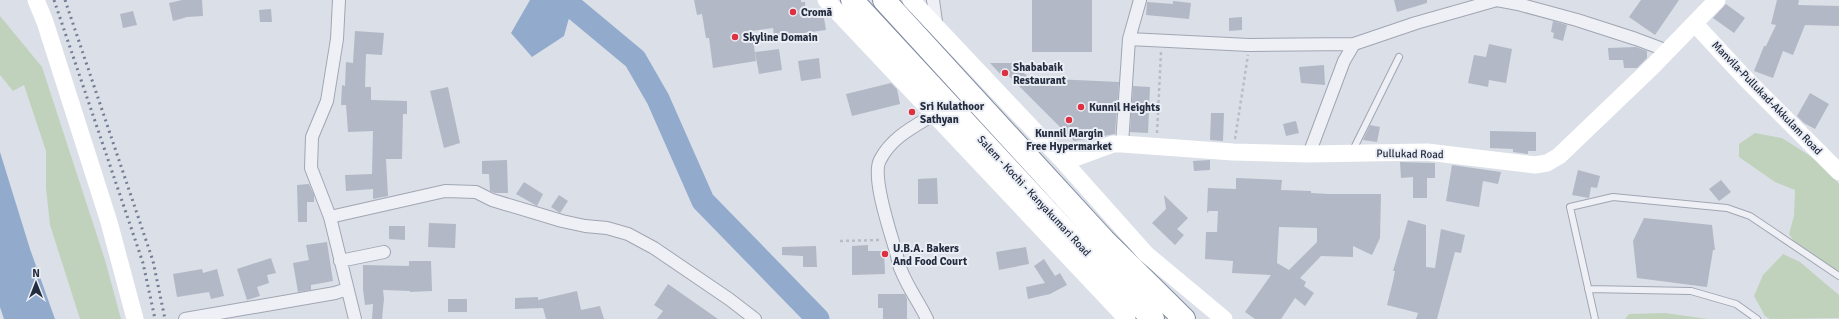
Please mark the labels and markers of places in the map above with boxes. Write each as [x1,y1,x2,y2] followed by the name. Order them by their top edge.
[801,6,833,19] place label: Cromā
[788,7,798,17] marker: Cromā
[743,31,818,44] place label: Skyline Domain
[730,32,740,42] marker: Skyline Domain
[1013,61,1066,87] place label: Shababaik Restaurant
[1000,68,1010,78] marker: Shababaik Restaurant
[920,100,985,126] place label: Sri Kulathoor Sathyan
[1089,101,1160,114] place label: Kunnil Heights
[1076,102,1086,112] marker: Kunnil Heights
[907,107,917,117] marker: Sri Kulathoor Sathyan
[1064,115,1074,125] marker: Kunnil Margin Free Hypermarket
[1026,127,1112,153] place label: Kunnil Margin Free Hypermarket
[893,242,967,268] place label: U.B.A. Bakers And Food Court
[880,249,890,259] marker: U.B.A. Bakers And Food Court

